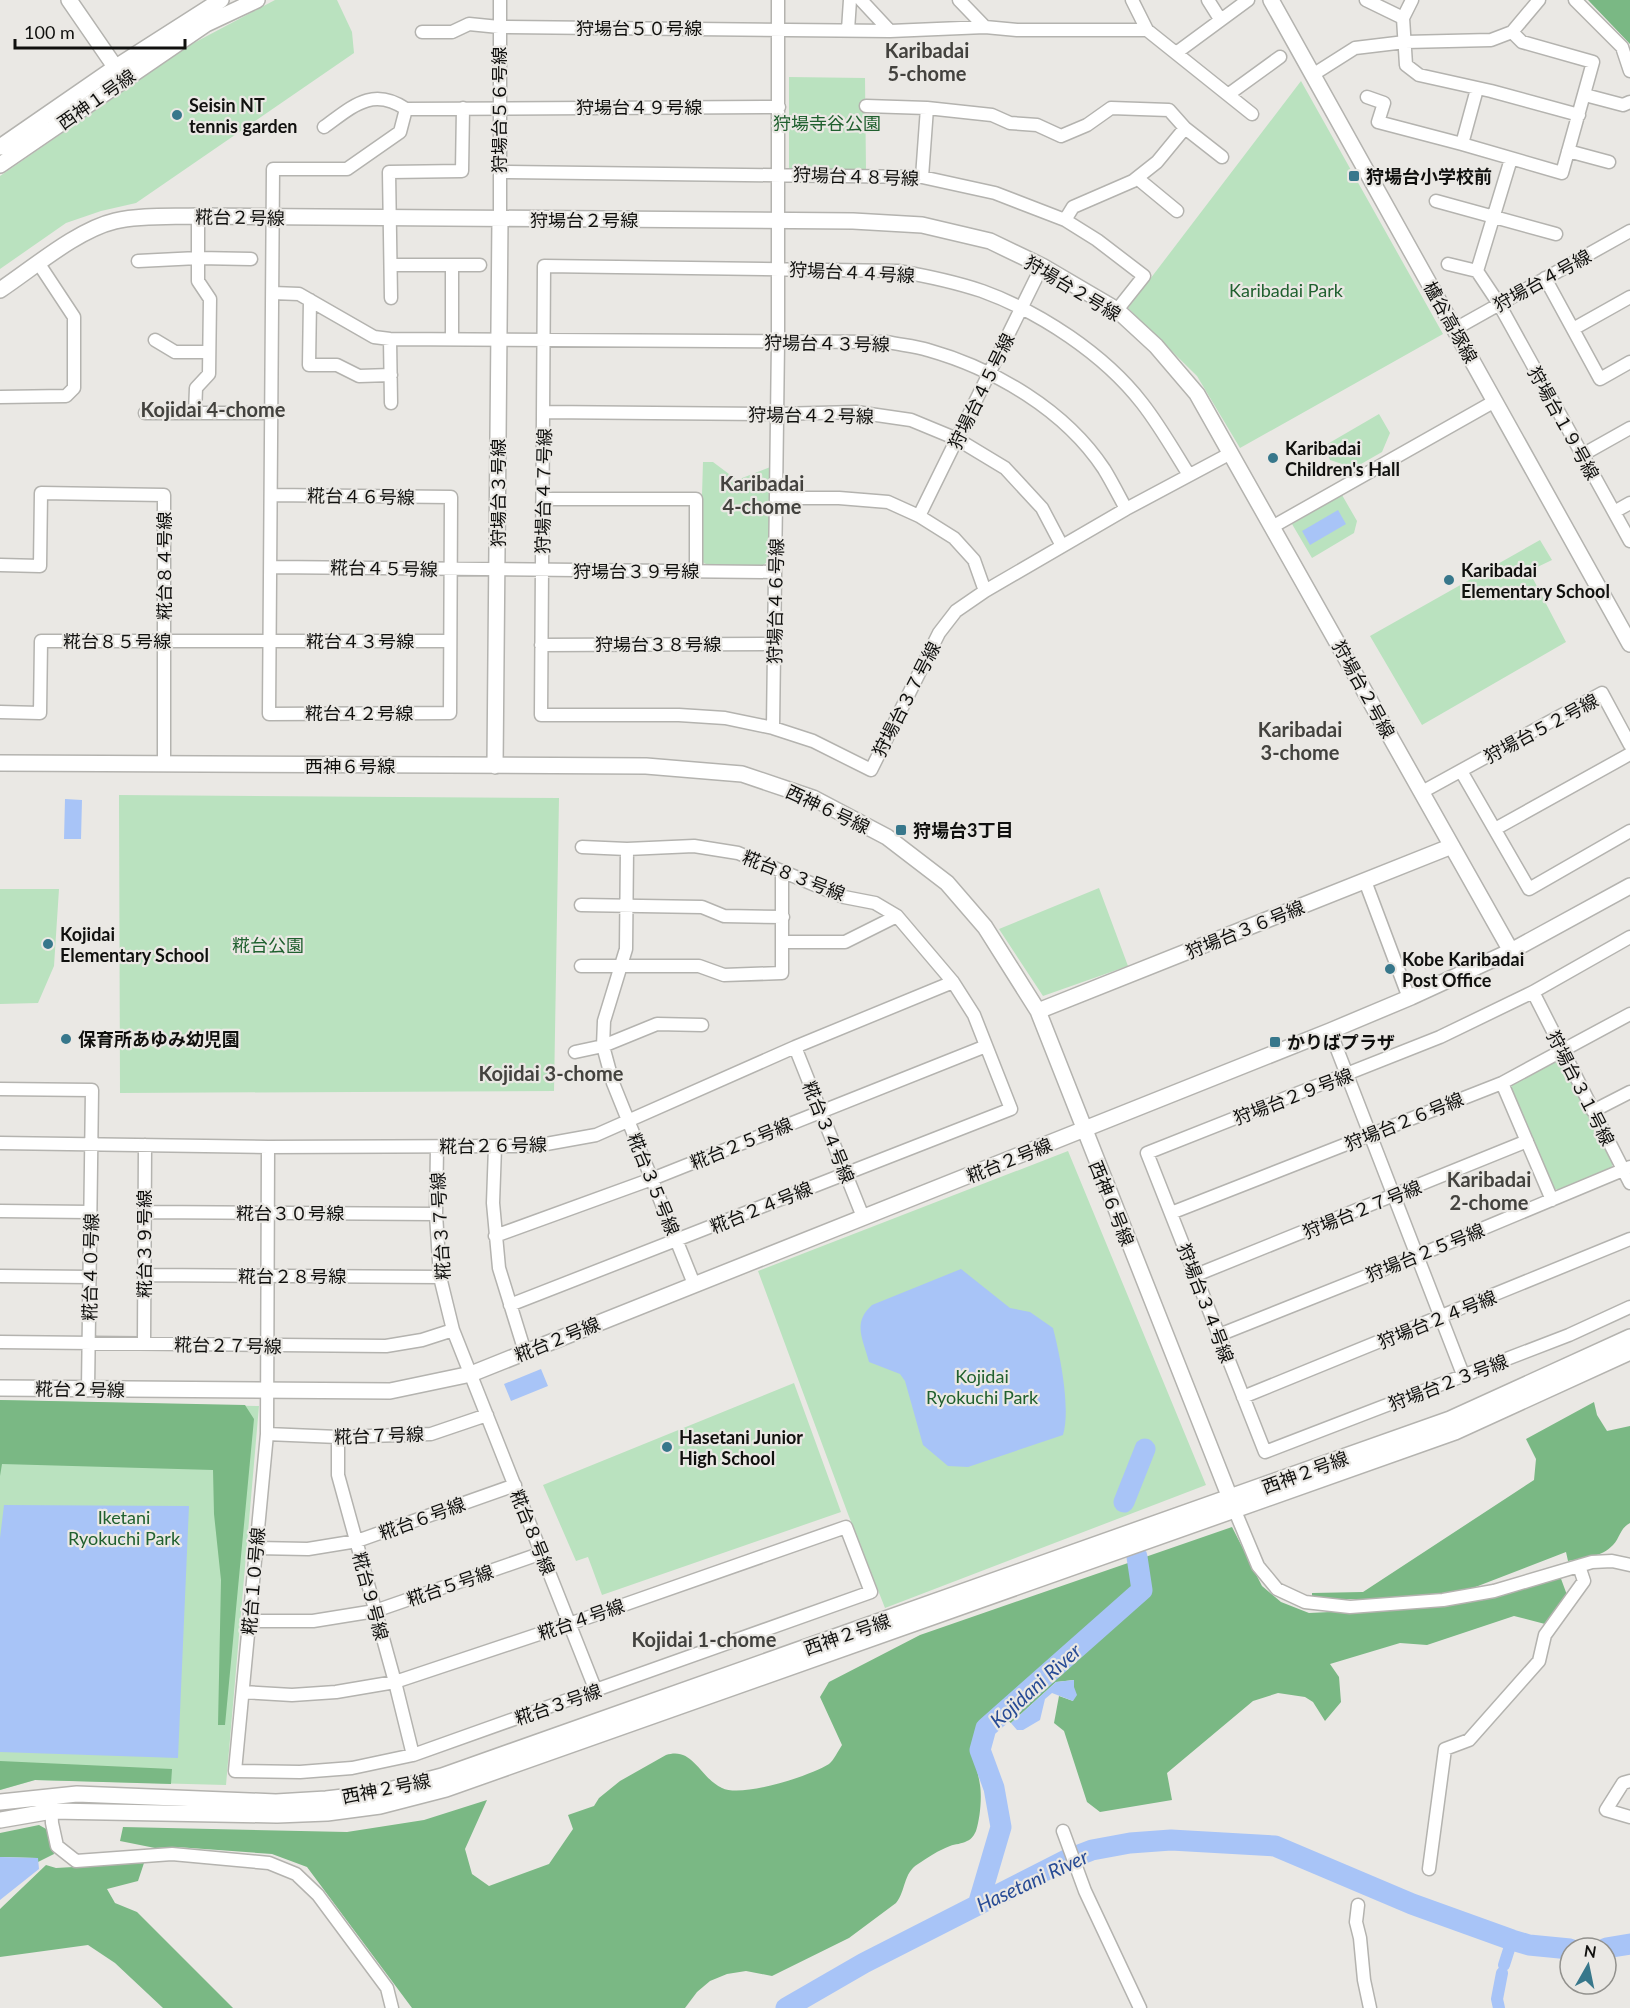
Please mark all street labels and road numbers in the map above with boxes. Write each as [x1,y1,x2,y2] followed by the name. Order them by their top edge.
[576,17,702,39] street label: 狩場台５０号線
[488,47,510,173] street label: 狩場台５６号線
[53,64,139,134] street label: 西神１号線
[576,96,702,118] street label: 狩場台４９号線
[793,163,919,189] street label: 狩場台４８号線
[195,205,285,229] street label: 糀台２号線
[530,209,638,231] street label: 狩場台２号線
[1489,244,1595,316] street label: 狩場台４号線
[1021,251,1125,325] street label: 狩場台２号線
[789,258,915,286] street label: 狩場台４４号線
[1420,277,1482,367] street label: 櫨谷高塚線
[943,330,1019,452] street label: 狩場台４５号線
[764,331,890,355] street label: 狩場台４３号線
[1524,363,1604,483] street label: 狩場台１９号線
[748,403,874,427] street label: 狩場台４２号線
[531,428,555,554] street label: 狩場台４７号線
[487,439,509,547] street label: 狩場台３号線
[307,484,415,508] street label: 糀台４６号線
[153,512,175,620] street label: 糀台８４号線
[763,538,787,664] street label: 狩場台４６号線
[330,556,438,580] street label: 糀台４５号線
[573,560,699,582] street label: 狩場台３９号線
[63,630,171,652] street label: 糀台８５号線
[306,630,414,652] street label: 糀台４３号線
[595,633,721,655] street label: 狩場台３８号線
[1328,636,1400,742] street label: 狩場台２号線
[868,638,944,760] street label: 狩場台３７号線
[1480,689,1602,767] street label: 狩場台５２号線
[305,702,413,724] street label: 糀台４２号線
[305,755,395,777] street label: 西神６号線
[783,780,873,838] street label: 西神６号線
[740,845,848,905] street label: 糀台８３号線
[1182,895,1308,963] street label: 狩場台３６号線
[1543,1027,1619,1149] street label: 狩場台３１号線
[1230,1063,1356,1129] street label: 狩場台２９号線
[799,1078,859,1186] street label: 糀台３４号線
[1341,1087,1467,1155] street label: 狩場台２６号線
[687,1113,795,1173] street label: 糀台２５号線
[624,1130,684,1238] street label: 糀台３５号線
[439,1133,547,1157] street label: 糀台２６号線
[963,1133,1055,1187] street label: 糀台２号線
[1085,1157,1139,1249] street label: 西神６号線
[426,1171,454,1281] street label: 糀台３７号線
[1299,1175,1425,1243] street label: 狩場台２７号線
[707,1177,815,1237] street label: 糀台２４号線
[133,1190,155,1298] street label: 糀台３９号線
[236,1202,344,1224] street label: 糀台３０号線
[78,1213,102,1321] street label: 糀台４０号線
[1362,1218,1488,1286] street label: 狩場台２５号線
[1173,1240,1239,1366] street label: 狩場台３４号線
[238,1265,346,1287] street label: 糀台２８号線
[1374,1285,1500,1353] street label: 狩場台２４号線
[511,1312,603,1366] street label: 糀台２号線
[174,1333,282,1357] street label: 糀台２７号線
[1385,1349,1511,1415] street label: 狩場台２３号線
[35,1377,125,1401] street label: 糀台２号線
[334,1422,424,1448] street label: 糀台７号線
[1259,1446,1351,1498] street label: 西神２号線
[506,1486,560,1578] street label: 糀台８号線
[376,1492,468,1544] street label: 糀台６号線
[237,1526,269,1636] street label: 糀台１０号線
[349,1550,393,1642] street label: 糀台９号線
[404,1560,496,1610] street label: 糀台５号線
[535,1594,627,1644] street label: 糀台４号線
[801,1609,893,1659] street label: 西神２号線
[512,1679,604,1729] street label: 糀台３号線
[340,1769,432,1807] street label: 西神２号線

